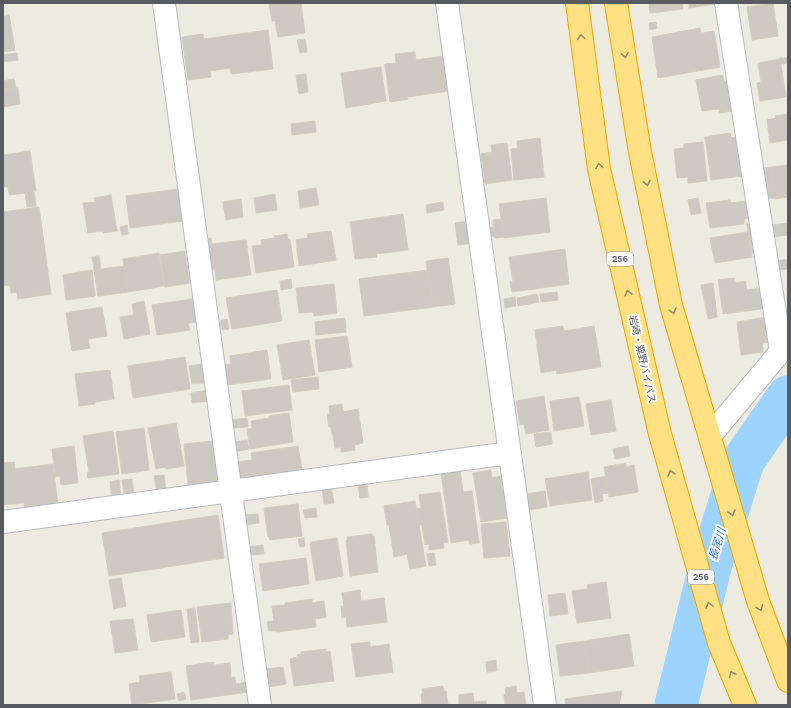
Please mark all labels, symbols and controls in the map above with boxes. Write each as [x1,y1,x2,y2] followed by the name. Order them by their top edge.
[577,34,586,40] one-way arrow
[620,52,629,58] one-way arrow
[595,163,604,169] one-way arrow
[642,180,650,187] one-way arrow
[607,252,633,266] road number: 256
[624,289,632,296] one-way arrow
[668,307,677,314] one-way arrow
[626,314,660,404] street label: 岩崎・粟野バイパス
[667,470,676,477] one-way arrow
[727,509,736,516] one-way arrow
[705,525,729,562] water label: 長尾川
[688,570,714,584] road number: 256
[705,602,713,609] one-way arrow
[756,605,764,612] one-way arrow
[729,670,737,677] one-way arrow

